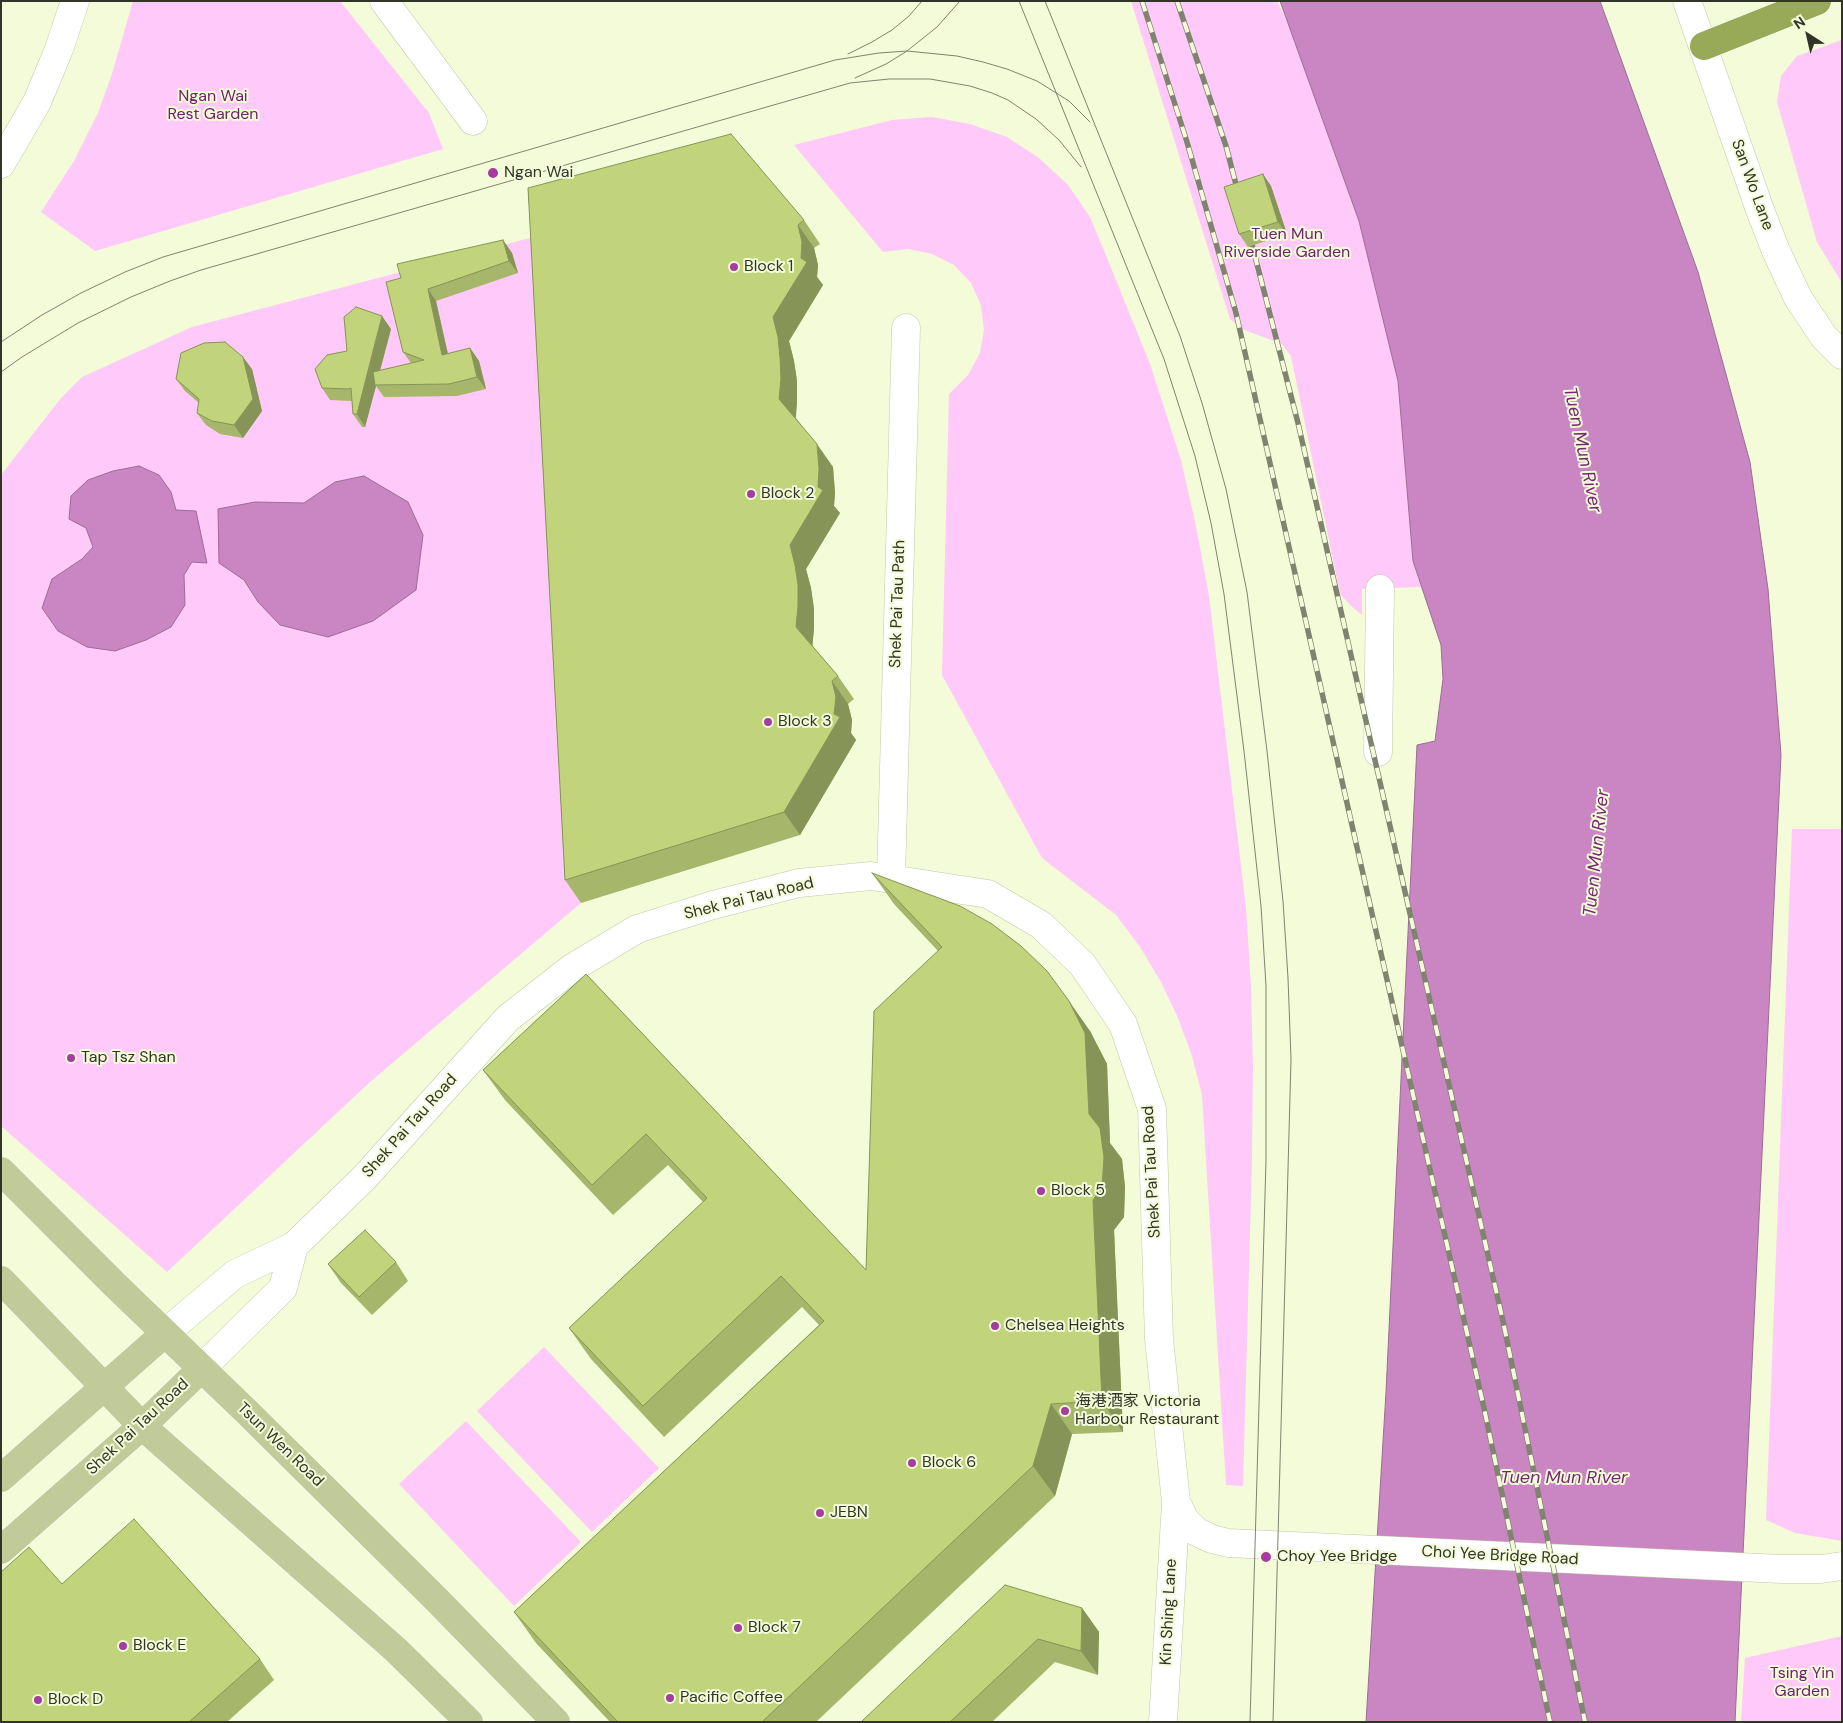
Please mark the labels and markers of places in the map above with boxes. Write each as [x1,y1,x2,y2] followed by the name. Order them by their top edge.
[504,163,573,183] place label: Ngan Wai
[486,166,500,180] marker: Ngan Wai
[744,257,793,277] place label: Block 1
[728,261,740,273] marker: Block 1
[761,484,814,504] place label: Block 2
[745,488,757,500] marker: Block 2
[778,712,832,732] place label: Block 3
[762,716,774,728] marker: Block 3
[81,1048,176,1068] place label: Tap Tsz Shan
[65,1052,77,1064] marker: Tap Tsz Shan
[1051,1181,1105,1201] place label: Block 5
[1035,1185,1047,1197] marker: Block 5
[1005,1316,1125,1336] place label: Chelsea Heights
[989,1320,1001,1332] marker: Chelsea Heights
[1075,1392,1219,1430] place label: 海港酒家 Victoria Harbour Restaurant
[1059,1405,1071,1417] marker: 海港酒家 Victoria Harbour Restaurant
[922,1453,976,1473] place label: Block 6
[906,1457,918,1469] marker: Block 6
[830,1503,868,1523] place label: JEBN
[814,1507,826,1519] marker: JEBN
[1277,1547,1397,1567] place label: Choy Yee Bridge
[1259,1550,1273,1564] marker: Choy Yee Bridge
[748,1618,801,1638] place label: Block 7
[732,1622,744,1634] marker: Block 7
[133,1636,186,1656] place label: Block E
[117,1640,129,1652] marker: Block E
[680,1688,783,1708] place label: Pacific Coffee
[48,1690,103,1710] place label: Block D
[664,1692,676,1704] marker: Pacific Coffee
[32,1694,44,1706] marker: Block D

